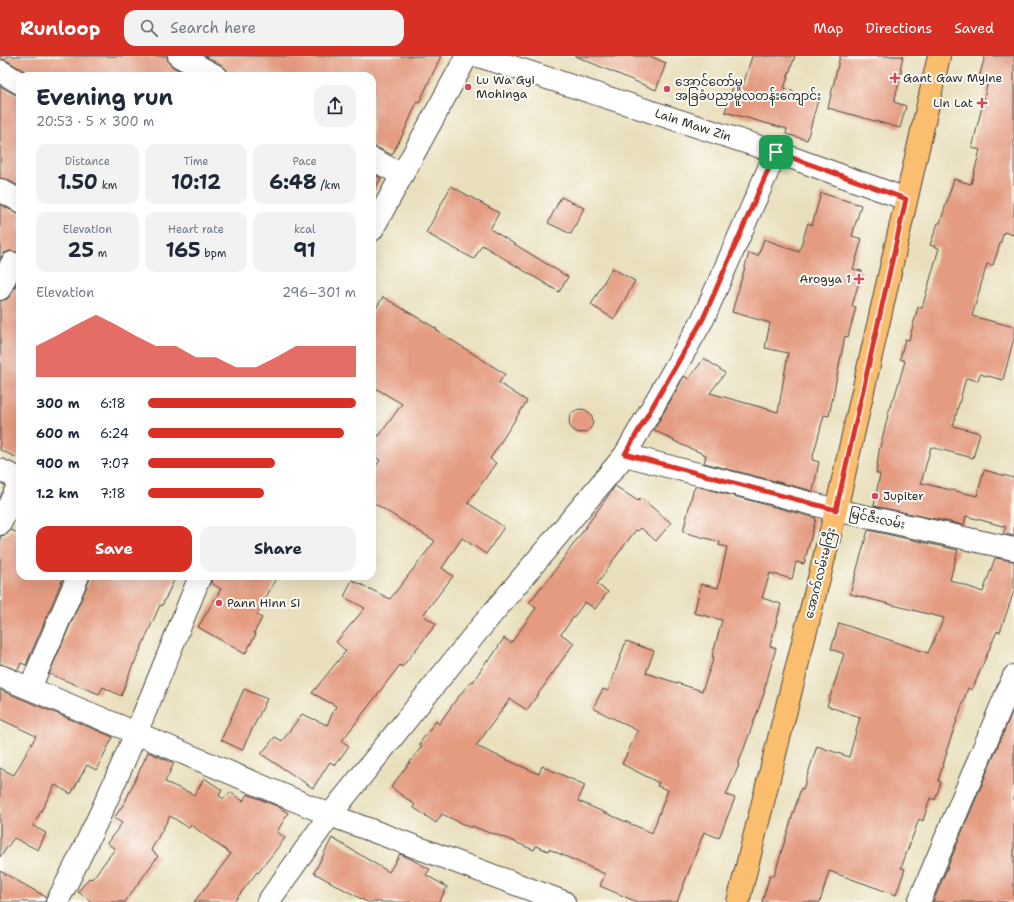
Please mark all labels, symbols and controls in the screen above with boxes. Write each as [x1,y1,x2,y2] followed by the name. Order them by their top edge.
[124,10,404,46] search box
[20,16,100,41] text: Runloop
[138,17,160,39] icon: search
[170,18,256,38] text: Search here
[814,19,844,37] text: Map
[866,19,932,37] text: Directions
[954,19,994,37] text: Saved
[903,70,1003,86] place label: Gant Gaw Myine
[476,72,535,102] place label: Lu Wa Gyi Mohinga
[675,73,821,106] place label: အောင်တော်မူ အခြခံပညာမူလတန်းကျောင်း
[890,73,900,83] marker: Gant Gaw Myine
[463,82,473,92] marker: Lu Wa Gyi Mohinga
[36,83,173,112] text: Evening run
[662,84,672,94] marker: အောင်တော်မူ အခြခံပညာမူလတန်းကျောင်း
[314,85,356,127] button: share
[933,95,973,111] place label: Lin Lat
[976,97,988,109] marker: Lin Lat
[653,105,733,145] street label: Lain Maw Zin
[36,113,154,130] text: 20:53 · 5 × 300 m
[759,135,793,169] pin
[765,141,787,163] icon: arrive
[65,154,110,169] text: Distance
[183,154,209,169] text: Time
[293,154,317,169] text: Pace
[57,169,98,195] text: 1.50
[171,169,221,195] text: 10:12
[269,169,317,195] text: 6:48
[98,178,117,193] text: km
[317,178,340,193] text: /km
[63,222,112,237] text: Elevation
[168,222,224,237] text: Heart rate
[294,222,315,237] text: kcal
[68,237,94,263] text: 25
[166,237,201,263] text: 165
[293,237,316,263] text: 91
[94,246,107,261] text: m
[201,246,226,261] text: bpm
[799,271,851,287] place label: Arogya 1
[854,274,864,284] marker: Arogya 1
[36,284,94,301] text: Elevation
[282,284,356,301] text: 296–301 m
[36,395,80,412] text: 300 m
[100,395,126,412] text: 6:18
[36,425,80,442] text: 600 m
[100,425,129,442] text: 6:24
[36,455,79,472] text: 900 m
[100,455,129,472] text: 7:07
[36,485,79,502] text: 1.2 km
[100,485,126,502] text: 7:18
[883,488,924,504] place label: Jupiter
[870,491,880,501] marker: Jupiter
[847,504,907,535] street label: မြင်ဇီးလမ်း
[800,525,841,621] street label: အောက်လမ်းမကြီး
[36,526,192,572] button: Save
[200,526,356,572] button: Share
[227,595,300,611] place label: Pann Hinn Si
[214,598,224,608] marker: Pann Hinn Si

